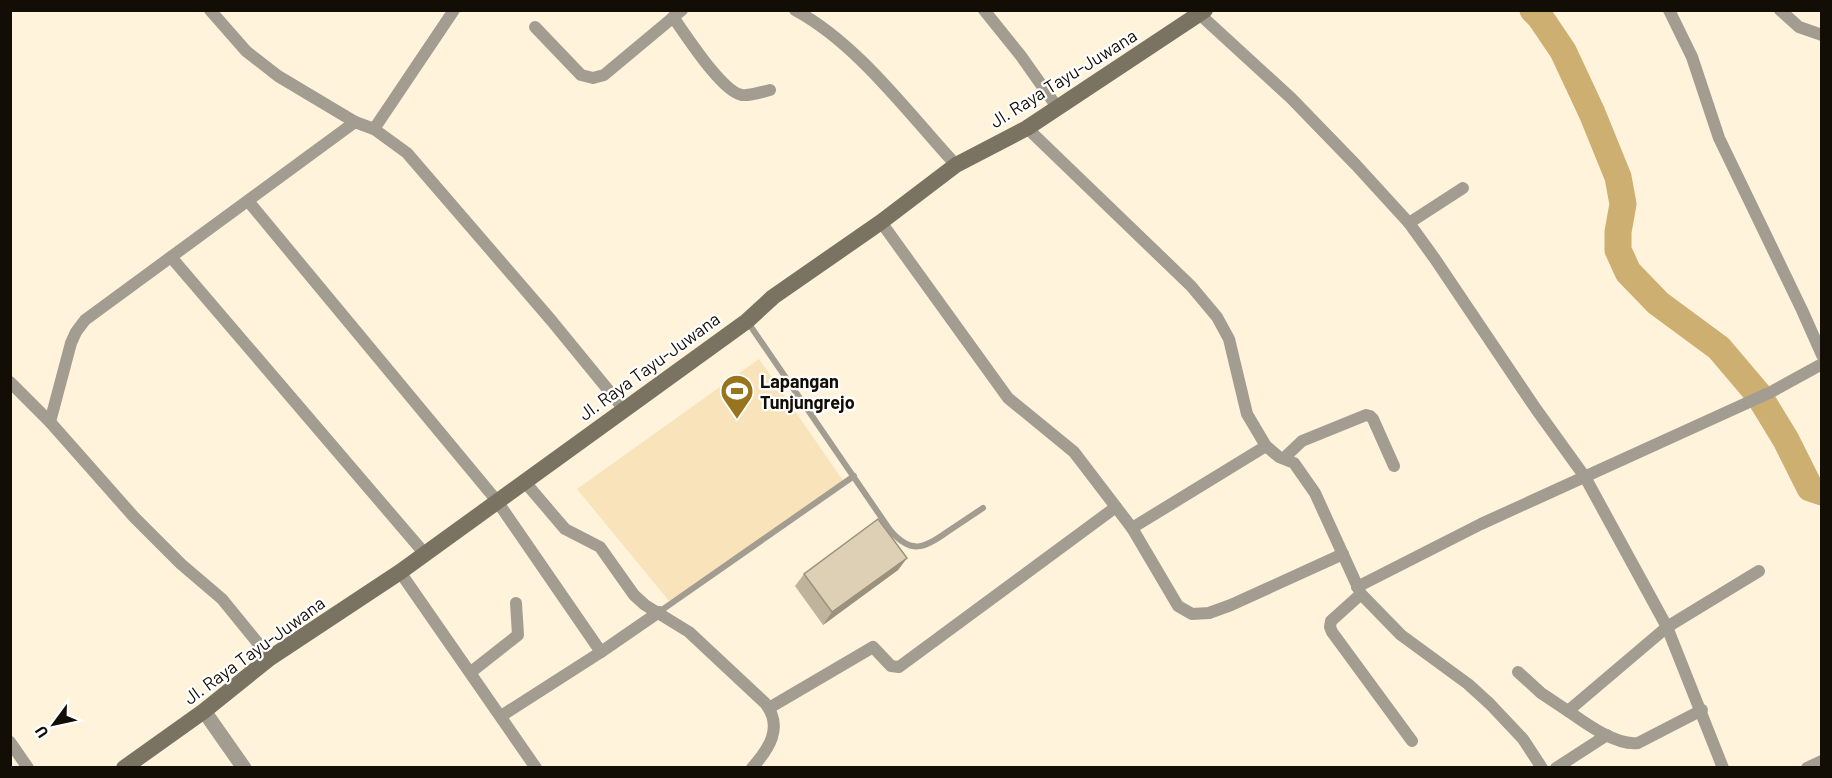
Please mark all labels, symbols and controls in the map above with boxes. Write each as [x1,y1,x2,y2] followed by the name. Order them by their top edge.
[985,24,1141,132] street label: Jl. Raya Tayu-Juwana
[574,307,724,425] street label: Jl. Raya Tayu-Juwana
[760,370,855,413] place label: Lapangan Tunjungrejo
[719,373,755,420] sports icon: Lapangan Tunjungrejo
[179,591,329,709] street label: Jl. Raya Tayu-Juwana
[24,694,84,754] north arrow
[30,723,52,742] text: U

